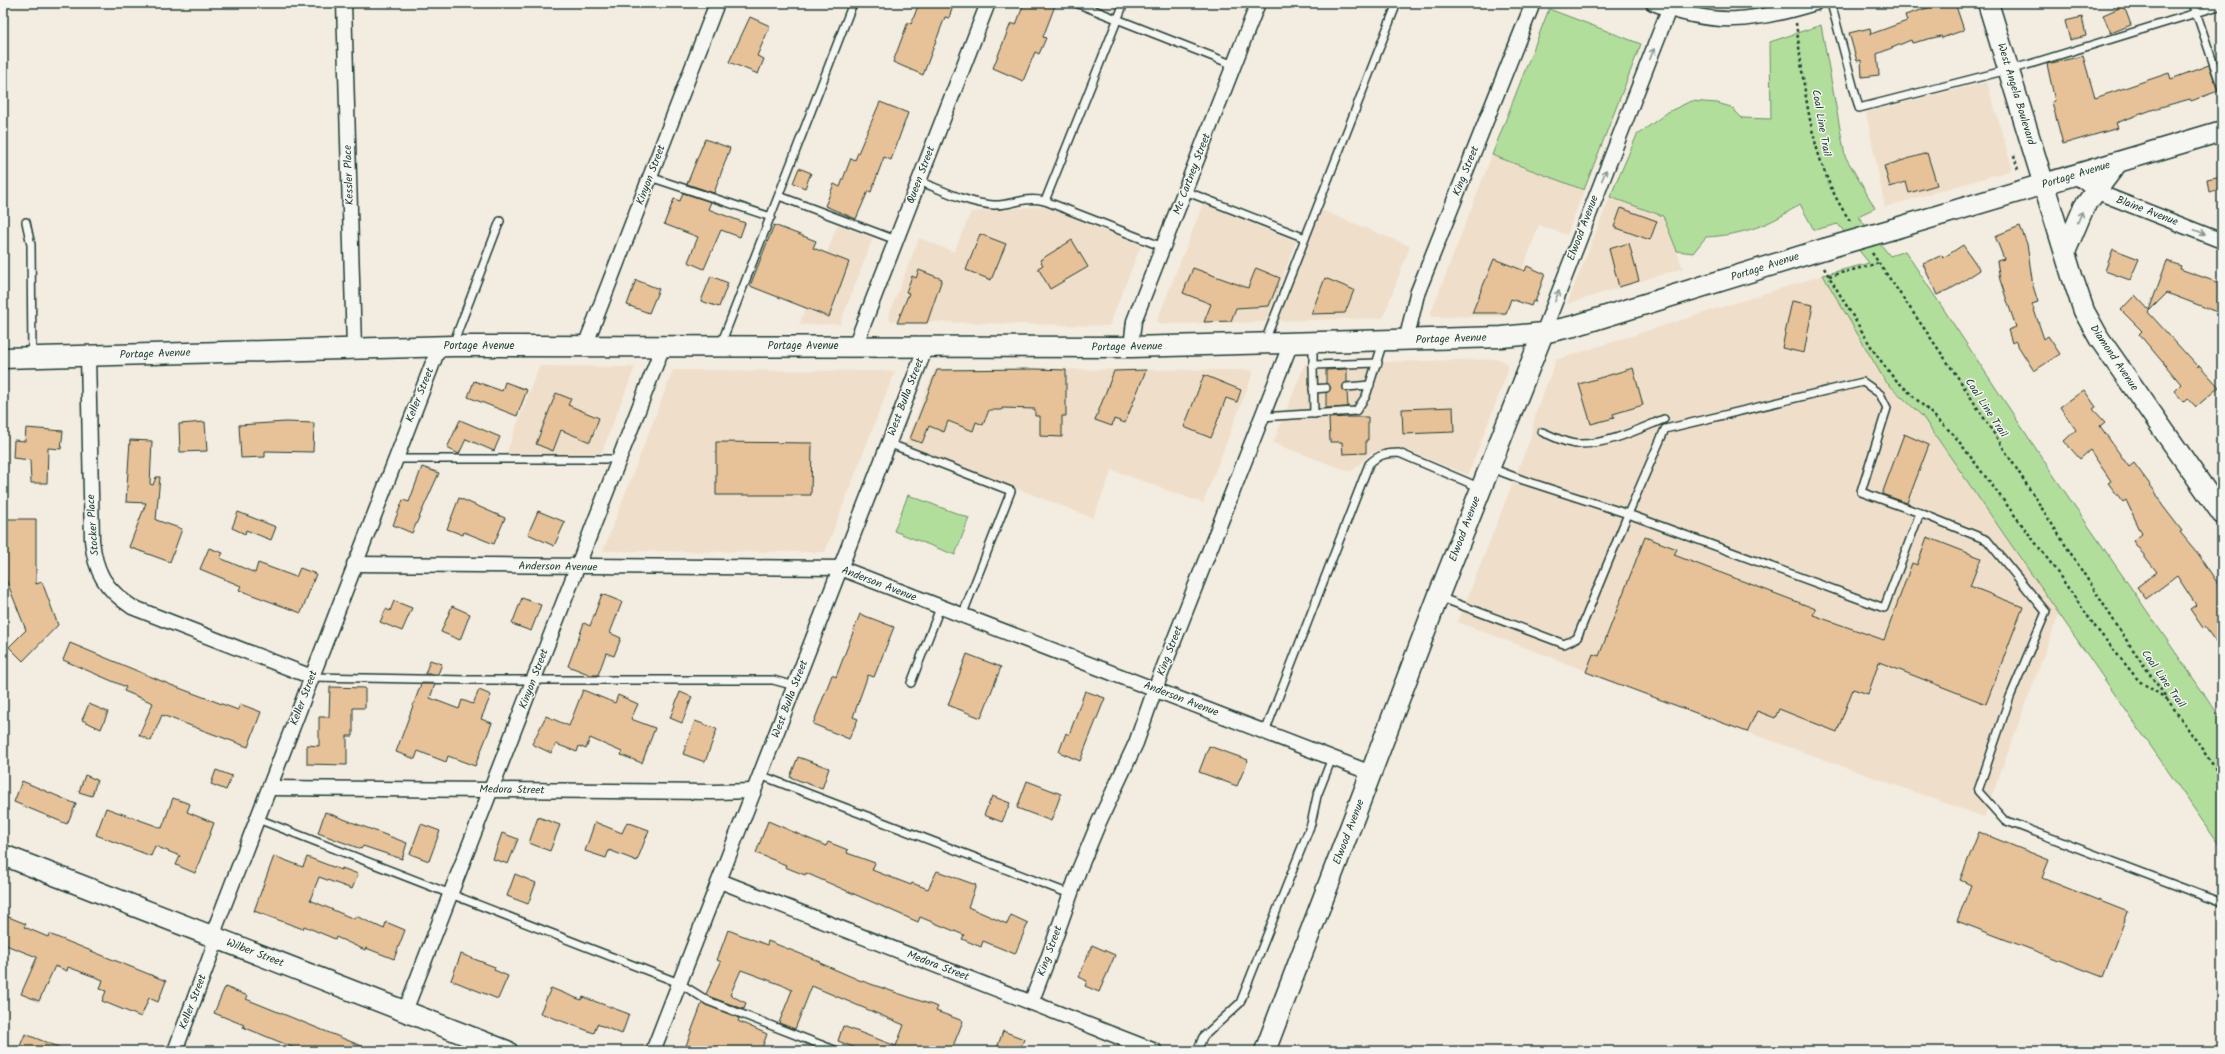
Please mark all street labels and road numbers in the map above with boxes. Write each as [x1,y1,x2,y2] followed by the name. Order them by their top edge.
[1992,41,2040,148] street label: West Angela Boulevard
[1806,88,1836,158] street label: Coal Line Trail
[1168,130,1216,217] street label: Mc Cartney Street
[631,142,671,208] street label: Kinyon Street
[902,143,940,206] street label: Queen Street
[1448,143,1484,199] street label: King Street
[339,145,359,205] street label: Kessler Place
[2039,156,2113,194] street label: Portage Avenue
[2113,191,2181,231] street label: Blaine Avenue
[1562,193,1604,263] street label: Elwood Avenue
[1728,247,1802,287] street label: Portage Avenue
[2085,321,2143,395] street label: Diamond Avenue
[1415,329,1487,349] street label: Portage Avenue
[444,337,515,355] street label: Portage Avenue
[768,337,839,355] street label: Portage Avenue
[1091,337,1163,357] street label: Portage Avenue
[119,344,191,364] street label: Portage Avenue
[883,355,929,439] street label: West Bulla Street
[401,364,439,425] street label: Keller Street
[1960,375,2012,442] street label: Coal Line Trail
[82,493,104,556] street label: Stocker Place
[1444,494,1486,564] street label: Elwood Avenue
[518,557,598,577] street label: Anderson Avenue
[839,561,919,607] street label: Anderson Avenue
[1152,623,1188,679] street label: King Street
[514,646,554,712] street label: Kinyon Street
[2136,646,2190,712] street label: Coal Line Trail
[767,657,813,741] street label: West Bulla Street
[285,667,323,728] street label: Keller Street
[1141,676,1221,722] street label: Anderson Avenue
[479,780,545,800] street label: Medora Street
[1328,797,1370,867] street label: Elwood Avenue
[1033,923,1068,979] street label: King Street
[223,934,287,973] street label: Wilber Street
[904,946,972,986] street label: Medora Street
[174,971,212,1032] street label: Keller Street

